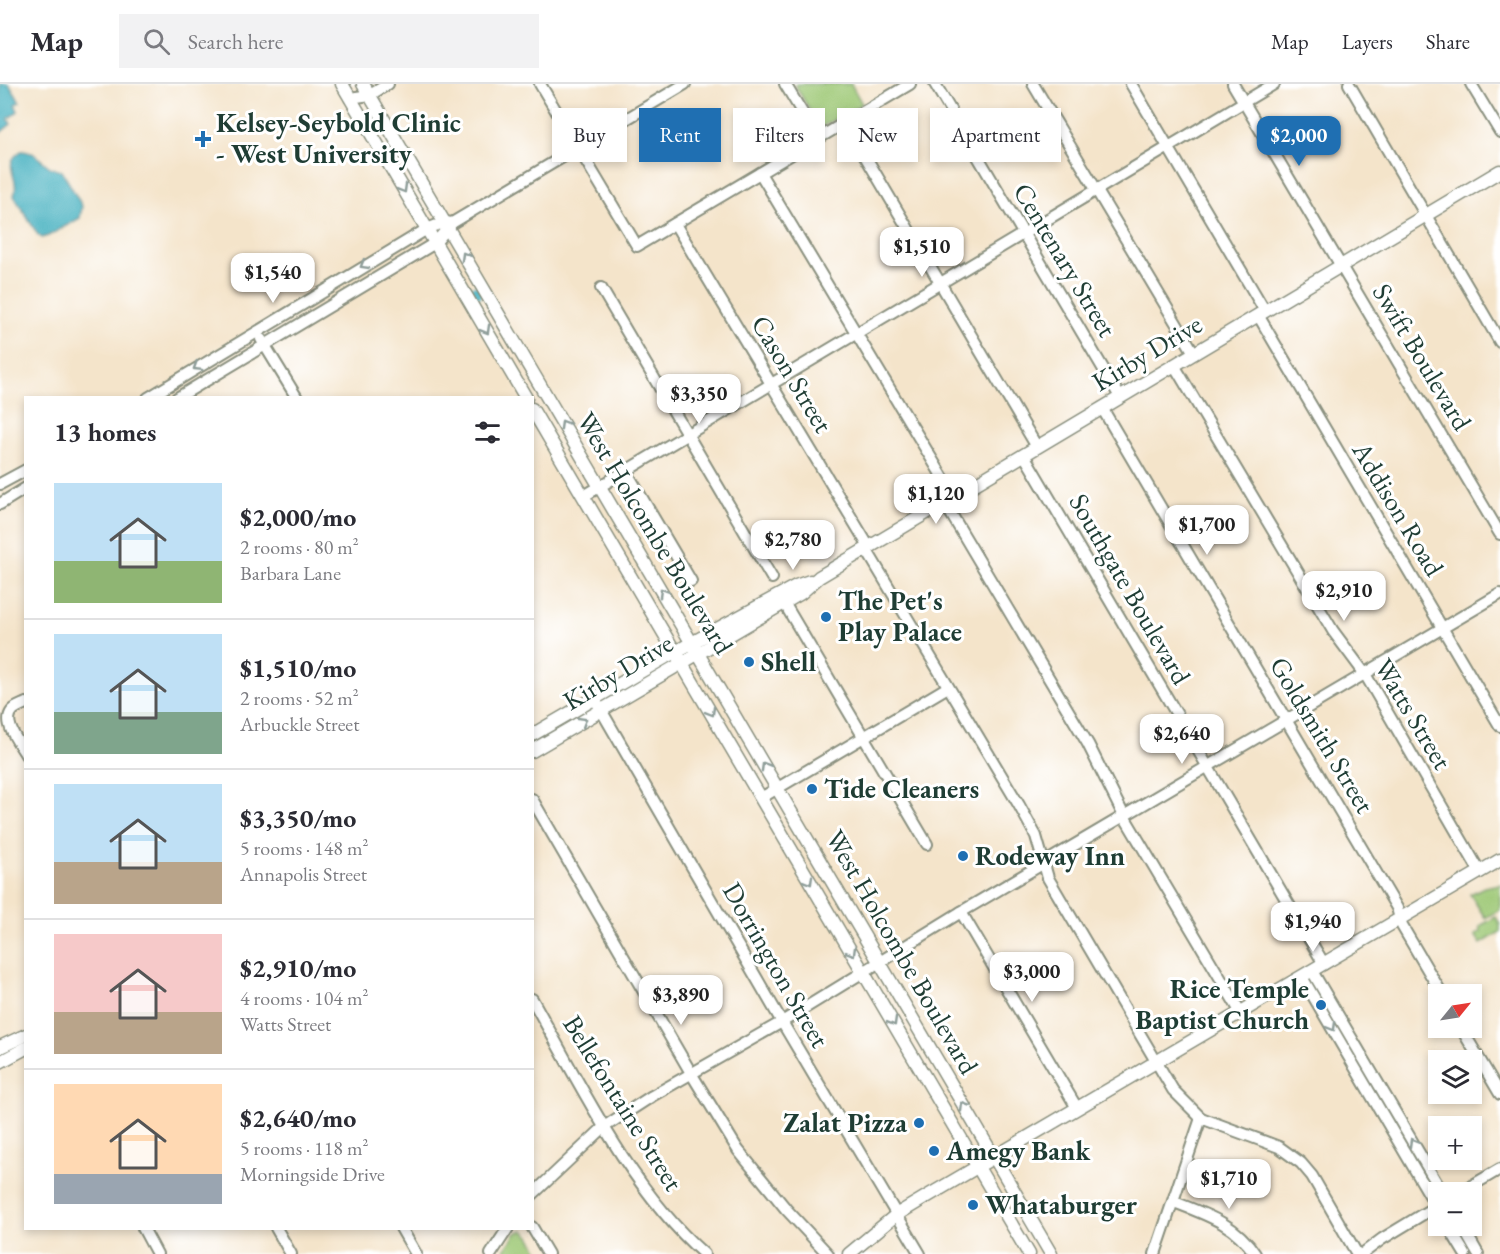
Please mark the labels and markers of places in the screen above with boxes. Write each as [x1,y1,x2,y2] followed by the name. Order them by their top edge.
[216,105,461,171] place label: Kelsey-Seybold Clinic - West University
[1250,116,1348,167] pin: $2,000
[194,130,212,148] marker: Kelsey-Seybold Clinic - West University
[873,227,971,278] pin: $1,510
[224,253,322,304] pin: $1,540
[650,374,748,425] pin: $3,350
[887,474,985,525] pin: $1,120
[1158,505,1256,556] pin: $1,700
[744,520,842,571] pin: $2,780
[1295,571,1393,622] pin: $2,910
[838,583,962,649] place label: The Pet's Play Palace
[819,610,833,624] marker: The Pet's Play Palace
[761,644,816,679] place label: Shell
[742,655,756,669] marker: Shell
[1133,714,1231,765] pin: $2,640
[824,771,979,806] place label: Tide Cleaners
[805,782,819,796] marker: Tide Cleaners
[975,838,1125,873] place label: Rodeway Inn
[956,849,970,863] marker: Rodeway Inn
[1264,902,1362,953] pin: $1,940
[983,952,1081,1003] pin: $3,000
[1135,971,1309,1037] place label: Rice Temple Baptist Church
[632,975,730,1026] pin: $3,890
[1314,998,1328,1012] marker: Rice Temple Baptist Church
[783,1105,907,1140] place label: Zalat Pizza
[912,1116,926,1130] marker: Zalat Pizza
[945,1133,1091,1168] place label: Amegy Bank
[927,1144,941,1158] marker: Amegy Bank
[1180,1159,1278,1210] pin: $1,710
[985,1187,1138,1222] place label: Whataburger
[966,1198,980,1212] marker: Whataburger

